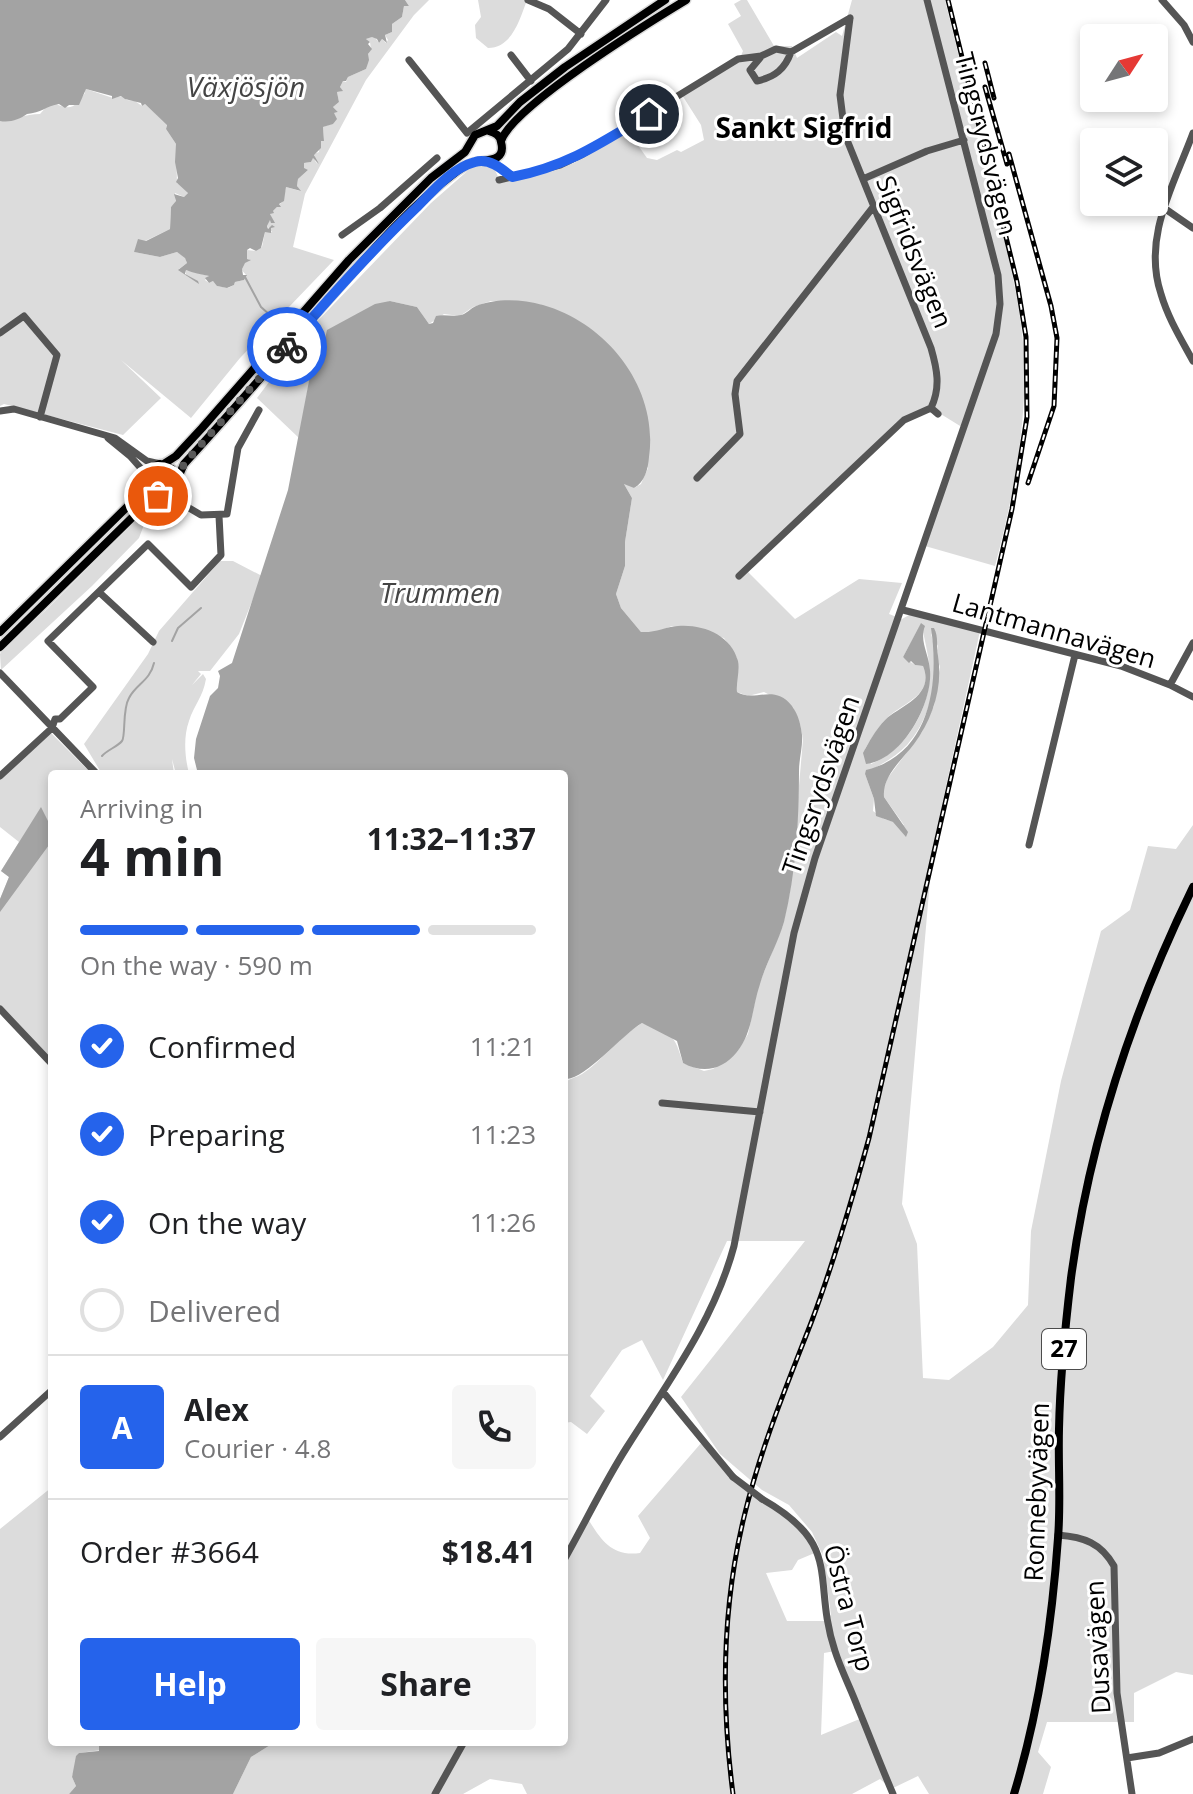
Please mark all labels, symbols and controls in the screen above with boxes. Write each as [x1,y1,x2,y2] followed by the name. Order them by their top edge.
[1080,24,1168,112] north arrow
[1080,24,1168,216] map controls
[947,48,1027,239] street label: Tingsrydsvägen
[187,67,305,105] water label: Växjösjön
[615,80,683,148] pin
[627,92,671,136] icon: home
[715,108,893,146] district label: Sankt Sigfrid
[1080,128,1168,216] button: layers
[868,170,962,333] street label: Sigfridsvägen
[247,307,327,387] courier
[265,325,309,369] icon: bike
[124,462,192,530] pin
[136,474,180,518] icon: bag
[380,573,500,611] water label: Trummen
[948,584,1160,676] street label: Lantmannavägen
[773,690,868,879] street label: Tingsrydsvägen
[80,790,203,826] text: Arriving in
[367,818,536,859] text: 11:32–11:37
[80,820,224,891] text: 4 min
[80,947,313,983] text: On the way · 590 m
[80,1024,124,1068] icon: check
[148,1026,296,1067] text: Confirmed
[470,1028,536,1064] text: 11:21
[80,1112,124,1156] icon: check
[148,1114,285,1155] text: Preparing
[470,1116,536,1152] text: 11:23
[80,1200,124,1244] icon: check
[148,1202,306,1243] text: On the way
[470,1204,536,1240] text: 11:26
[148,1290,281,1331] text: Delivered
[1042,1329,1086,1369] road number: 27
[452,1385,536,1469] button: phone
[184,1389,249,1430] text: Alex
[1015,1402,1057,1582] street label: Ronnebyvägen
[112,1407,132,1448] text: A
[184,1430,331,1466] text: Courier · 4.8
[80,1531,259,1572] text: Order #3664
[442,1531,536,1572] text: $18.41
[816,1540,884,1675] street label: Östra Torp
[1076,1579,1118,1715] street label: Dusavägen
[80,1638,300,1730] button: Help
[316,1638,536,1730] button: Share

